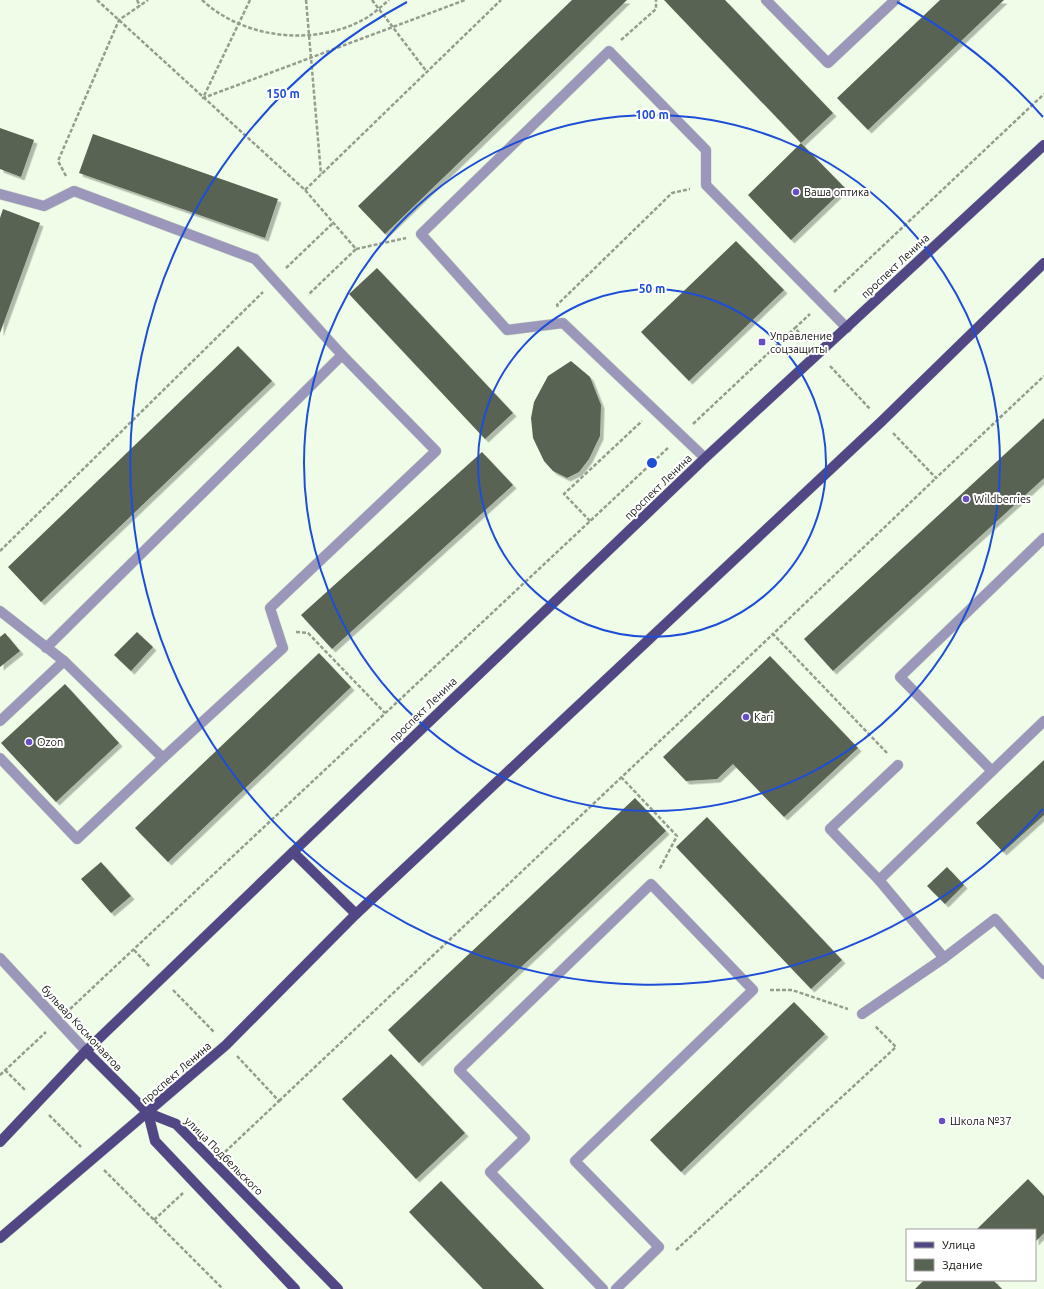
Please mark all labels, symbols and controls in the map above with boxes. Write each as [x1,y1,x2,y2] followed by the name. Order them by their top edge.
[266,87,300,100] text: 150 m
[635,108,669,121] text: 100 m
[804,186,869,198] place label: Ваша оптика
[791,187,801,197] marker: Ваша оптика
[859,231,931,301] street label: проспект Ленина
[639,282,665,295] text: 50 m
[770,330,832,355] place label: Управление соцзащиты
[757,337,767,347] marker: Управление соцзащиты
[622,452,694,522] street label: проспект Ленина
[645,456,659,470] centre of rings
[974,493,1031,505] place label: Wildberries
[961,494,971,504] marker: Wildberries
[387,675,459,745] street label: проспект Ленина
[754,711,773,723] place label: Kari
[741,712,751,722] marker: Kari
[37,736,63,748] place label: Ozon
[24,737,34,747] marker: Ozon
[39,983,125,1073] street label: бульвар Космонавтов
[139,1039,213,1107] street label: проспект Ленина
[182,1114,266,1198] street label: улица Подбельского
[950,1115,1012,1127] place label: Школа №37
[937,1116,947,1126] marker: Школа №37
[906,1229,1036,1281] legend
[942,1238,975,1251] text: Улица
[942,1258,983,1271] text: Здание

